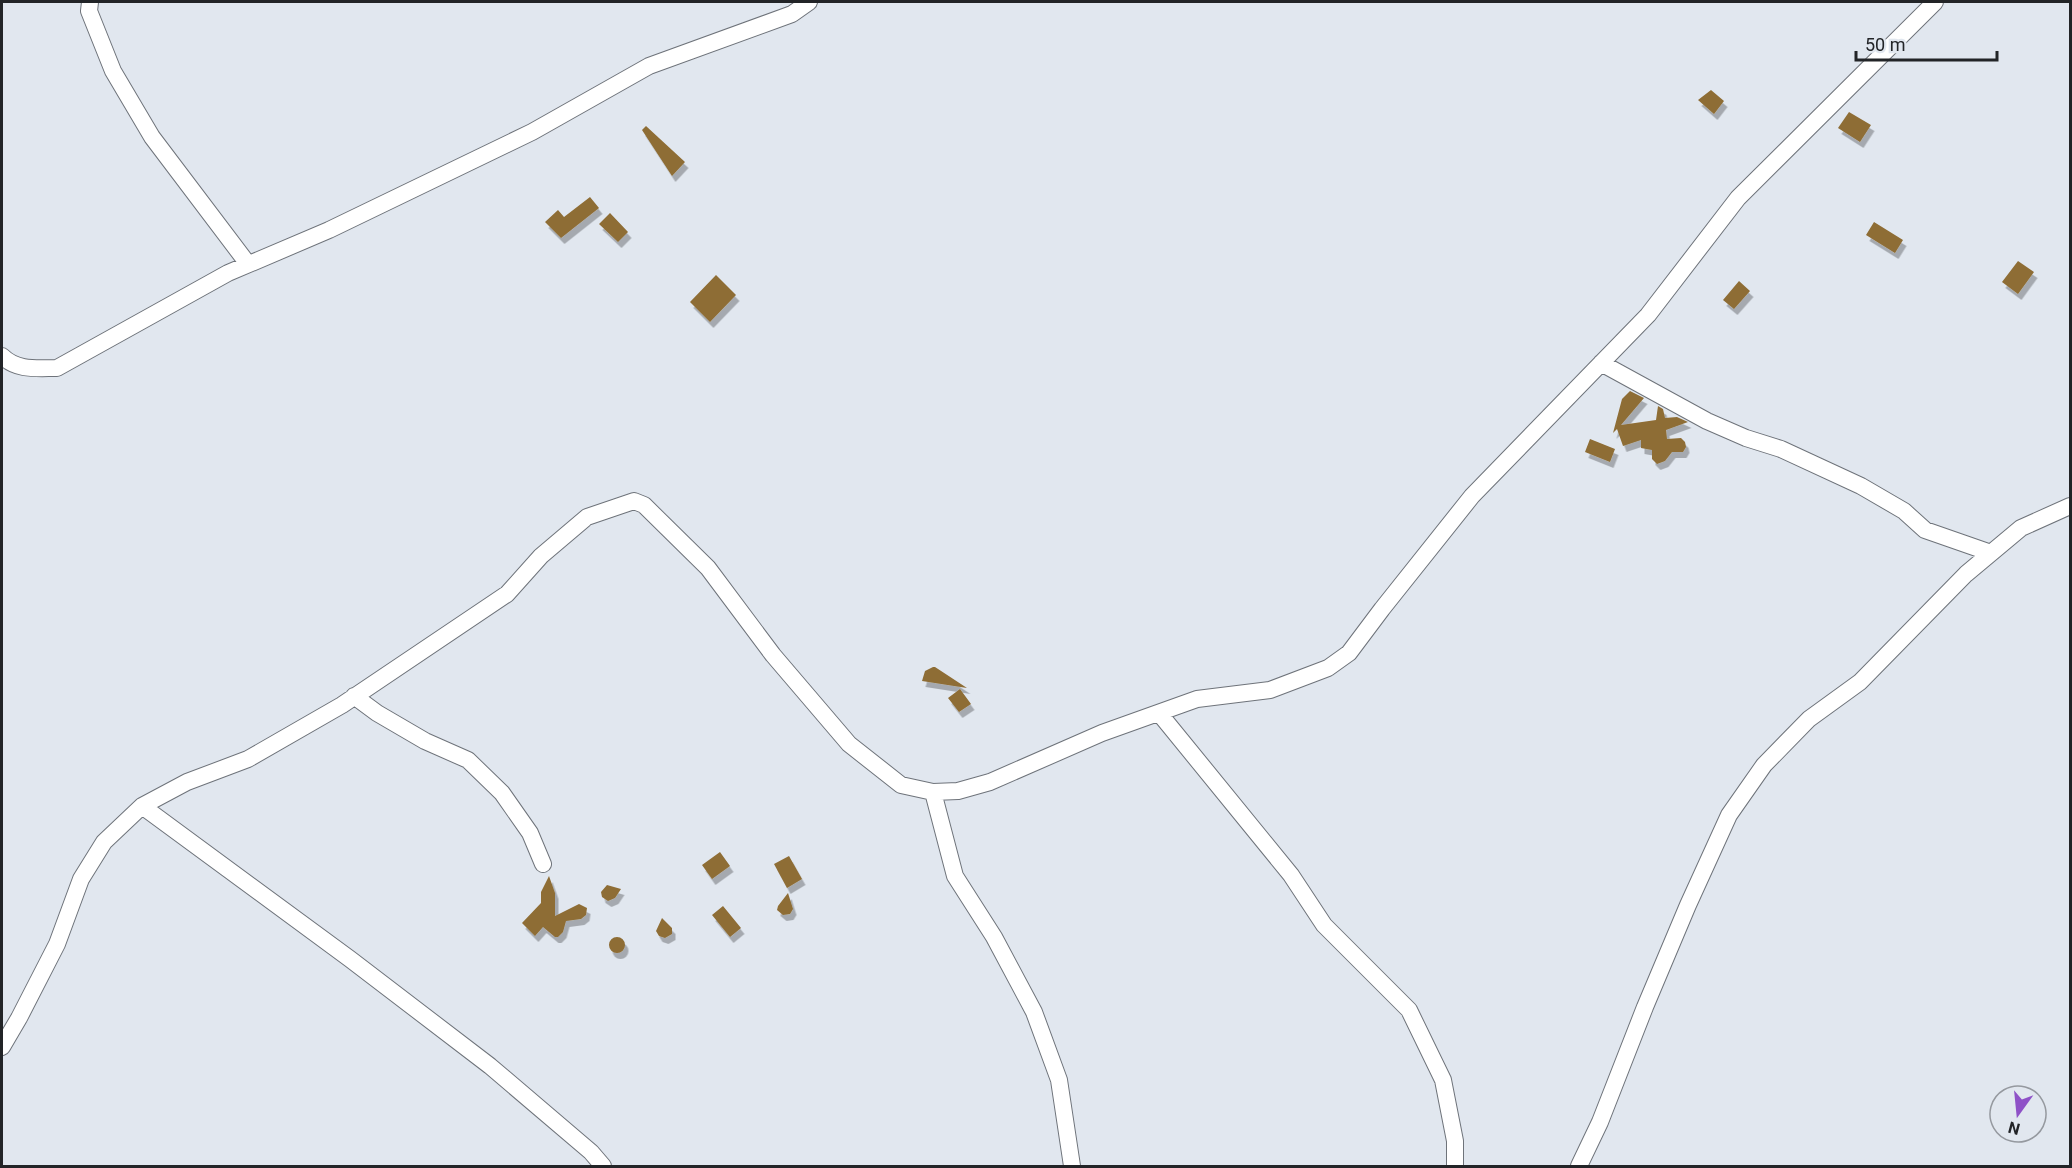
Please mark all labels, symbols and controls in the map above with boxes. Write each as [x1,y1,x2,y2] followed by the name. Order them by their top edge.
[1856,24,1997,62] scale bar
[1865,34,1905,55] text: 50 m
[1988,1084,2048,1144] north arrow
[2006,1117,2022,1139] text: N

